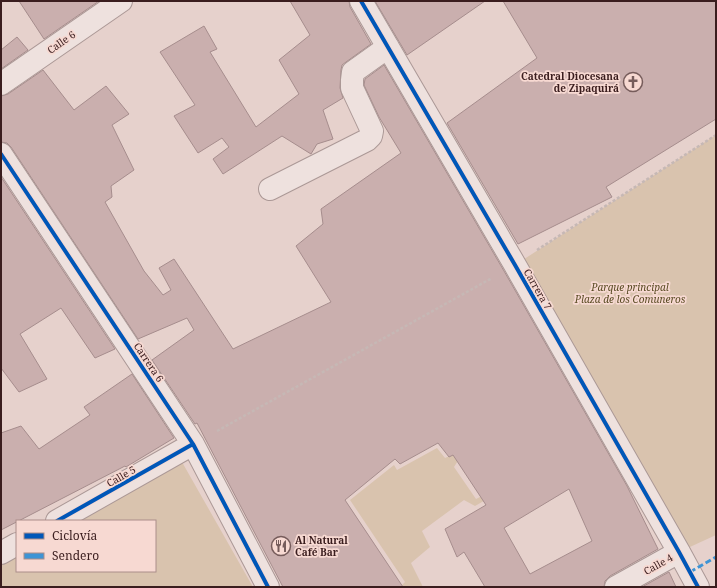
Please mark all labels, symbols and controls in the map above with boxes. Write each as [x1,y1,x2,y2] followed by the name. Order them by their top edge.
[44,27,78,57] street label: Calle 6
[521,69,619,95] place label: Catedral Diocesana de Zipaquirá
[622,71,644,93] church icon: Catedral Diocesana de Zipaquirá
[521,266,555,312] street label: Carrera 7
[574,280,686,306] park label: Parque principal Plaza de los Comuneros
[131,339,168,385] street label: Carrera 6
[104,462,138,490] street label: Calle 5
[16,520,156,572] legend
[52,527,98,544] text: Ciclovía
[295,533,348,559] place label: Al Natural Café Bar
[270,535,292,557] restaurant icon: Al Natural Café Bar
[52,547,99,564] text: Sendero
[641,550,676,578] street label: Calle 4

